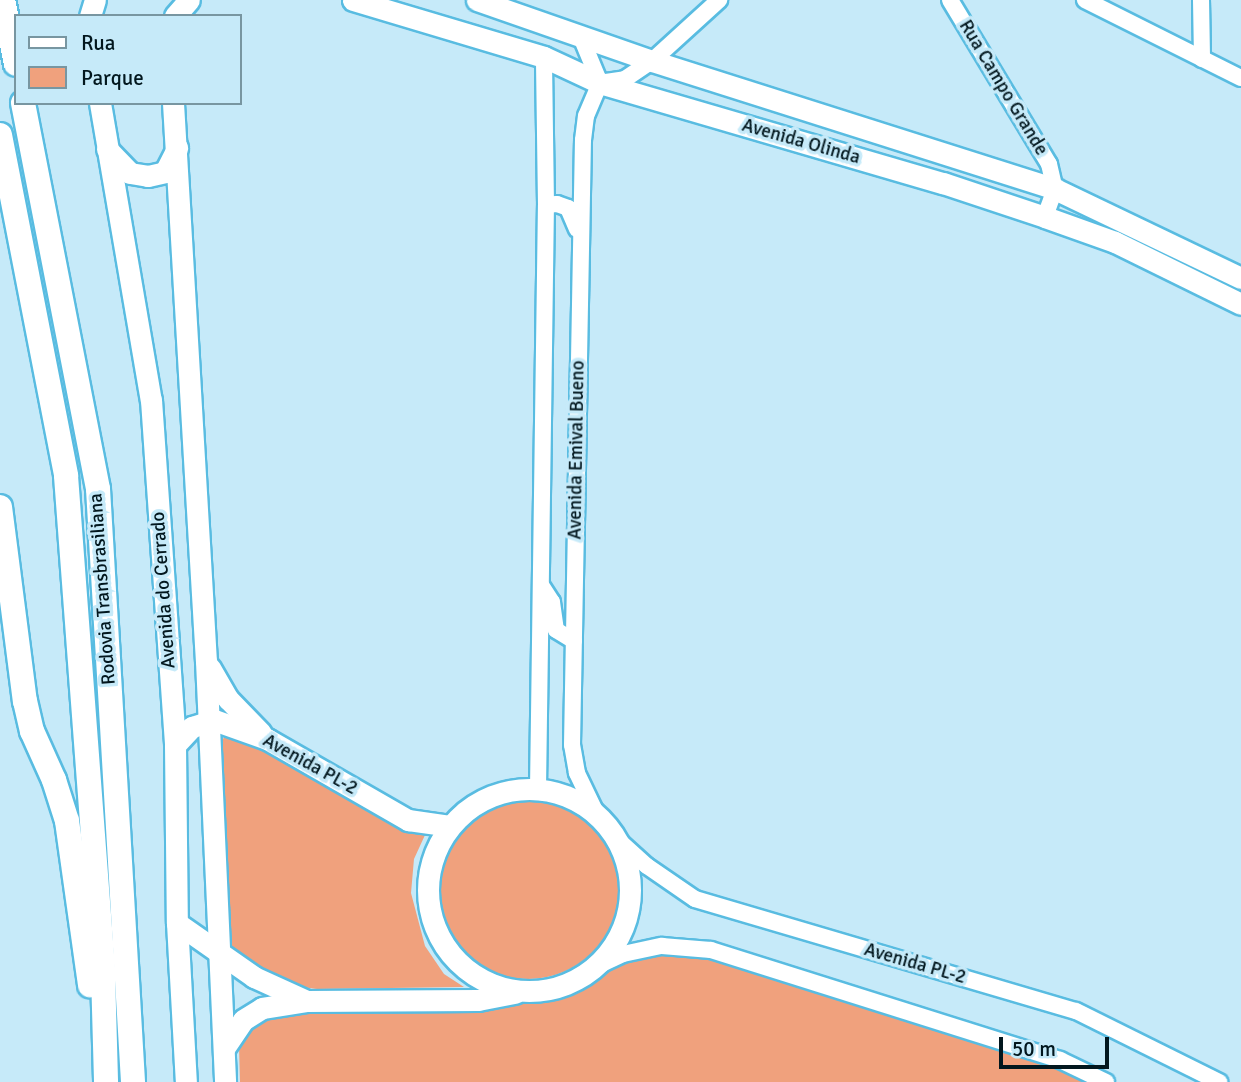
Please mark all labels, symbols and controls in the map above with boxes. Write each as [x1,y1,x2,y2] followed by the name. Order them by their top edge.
[14,14,242,105] legend
[954,16,1052,160] street label: Rua Campo Grande
[81,30,115,56] text: Rua
[81,65,144,91] text: Parque
[739,114,863,170] street label: Avenida Olinda
[564,360,590,540] street label: Avenida Emival Bueno
[85,492,121,686] street label: Rodovia Transbrasiliana
[147,511,181,669] street label: Avenida do Cerrado
[259,730,361,800] street label: Avenida PL-2
[861,939,969,989] street label: Avenida PL-2
[1003,1023,1113,1066] scale bar
[1012,1036,1056,1062] text: 50 m

